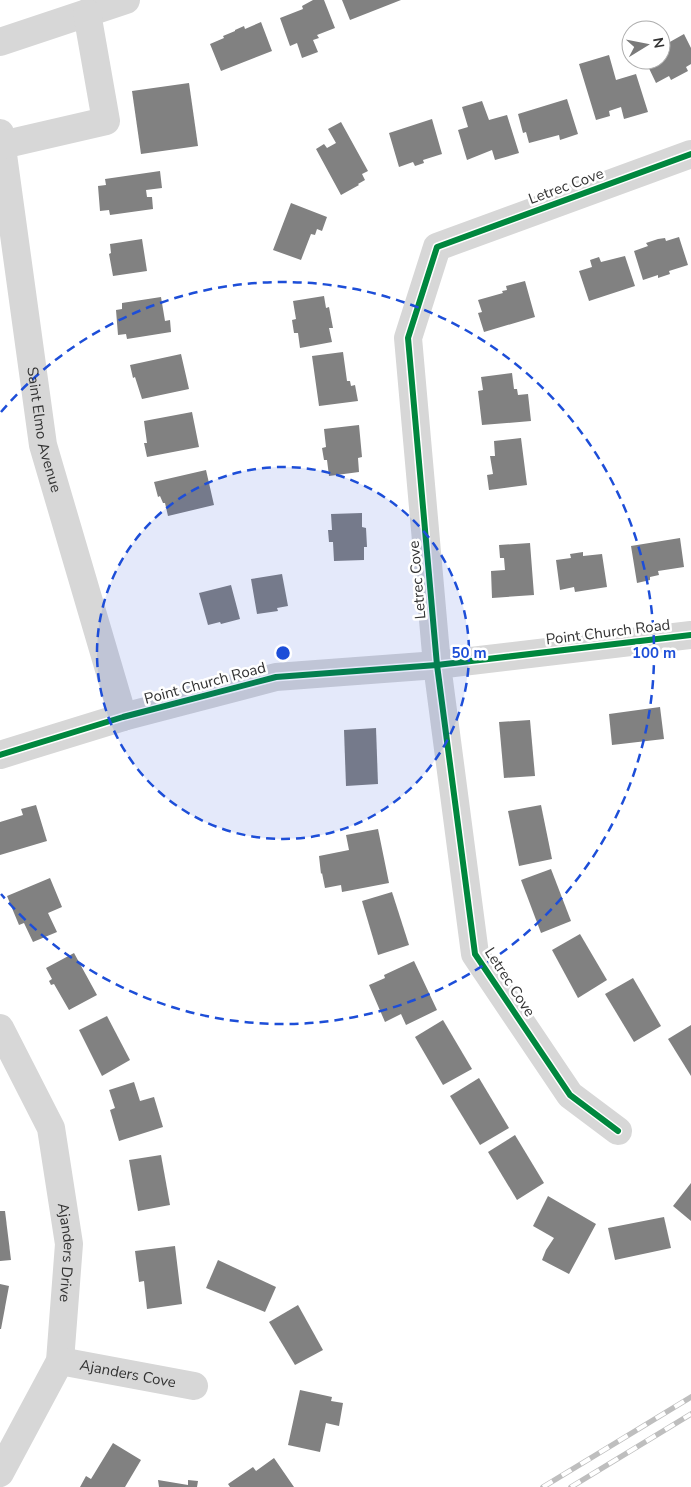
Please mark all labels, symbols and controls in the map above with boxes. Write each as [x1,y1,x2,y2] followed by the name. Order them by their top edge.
[621,20,671,70] north arrow
[648,36,669,50] text: N
[526,163,606,209] street label: Letrec Cove
[22,366,66,495] street label: Saint Elmo Avenue
[404,540,430,620] street label: Letrec Cove
[545,614,671,650] street label: Point Church Road
[451,643,487,663] text: 50 m
[632,643,676,663] text: 100 m
[274,644,292,662] centre of rings
[142,657,268,709] street label: Point Church Road
[480,944,540,1020] street label: Letrec Cove
[53,1201,79,1303] street label: Ajanders Drive
[78,1355,178,1392] street label: Ajanders Cove

